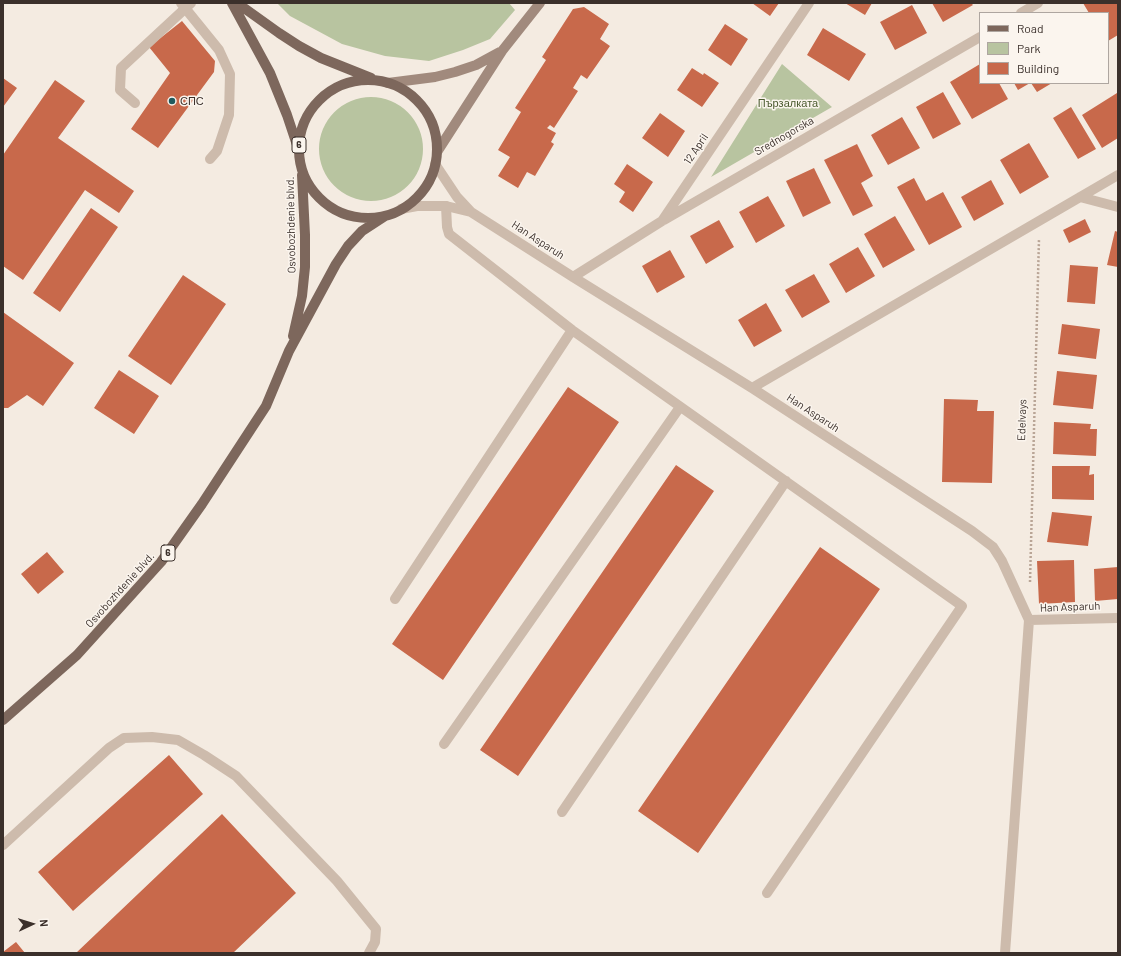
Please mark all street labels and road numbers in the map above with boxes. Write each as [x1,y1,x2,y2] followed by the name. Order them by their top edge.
[752,114,816,158] street label: Srednogorska
[681,131,711,167] street label: 12 April
[292,137,306,153] road number: 6
[284,176,298,274] street label: Osvobozhdenie blvd.
[509,218,567,262] street label: Han Asparuh
[784,391,842,435] street label: Han Asparuh
[1015,399,1029,441] street label: Edelvays
[161,545,175,561] road number: 6
[83,550,157,630] street label: Osvobozhdenie blvd.
[1040,599,1100,615] street label: Han Asparuh

